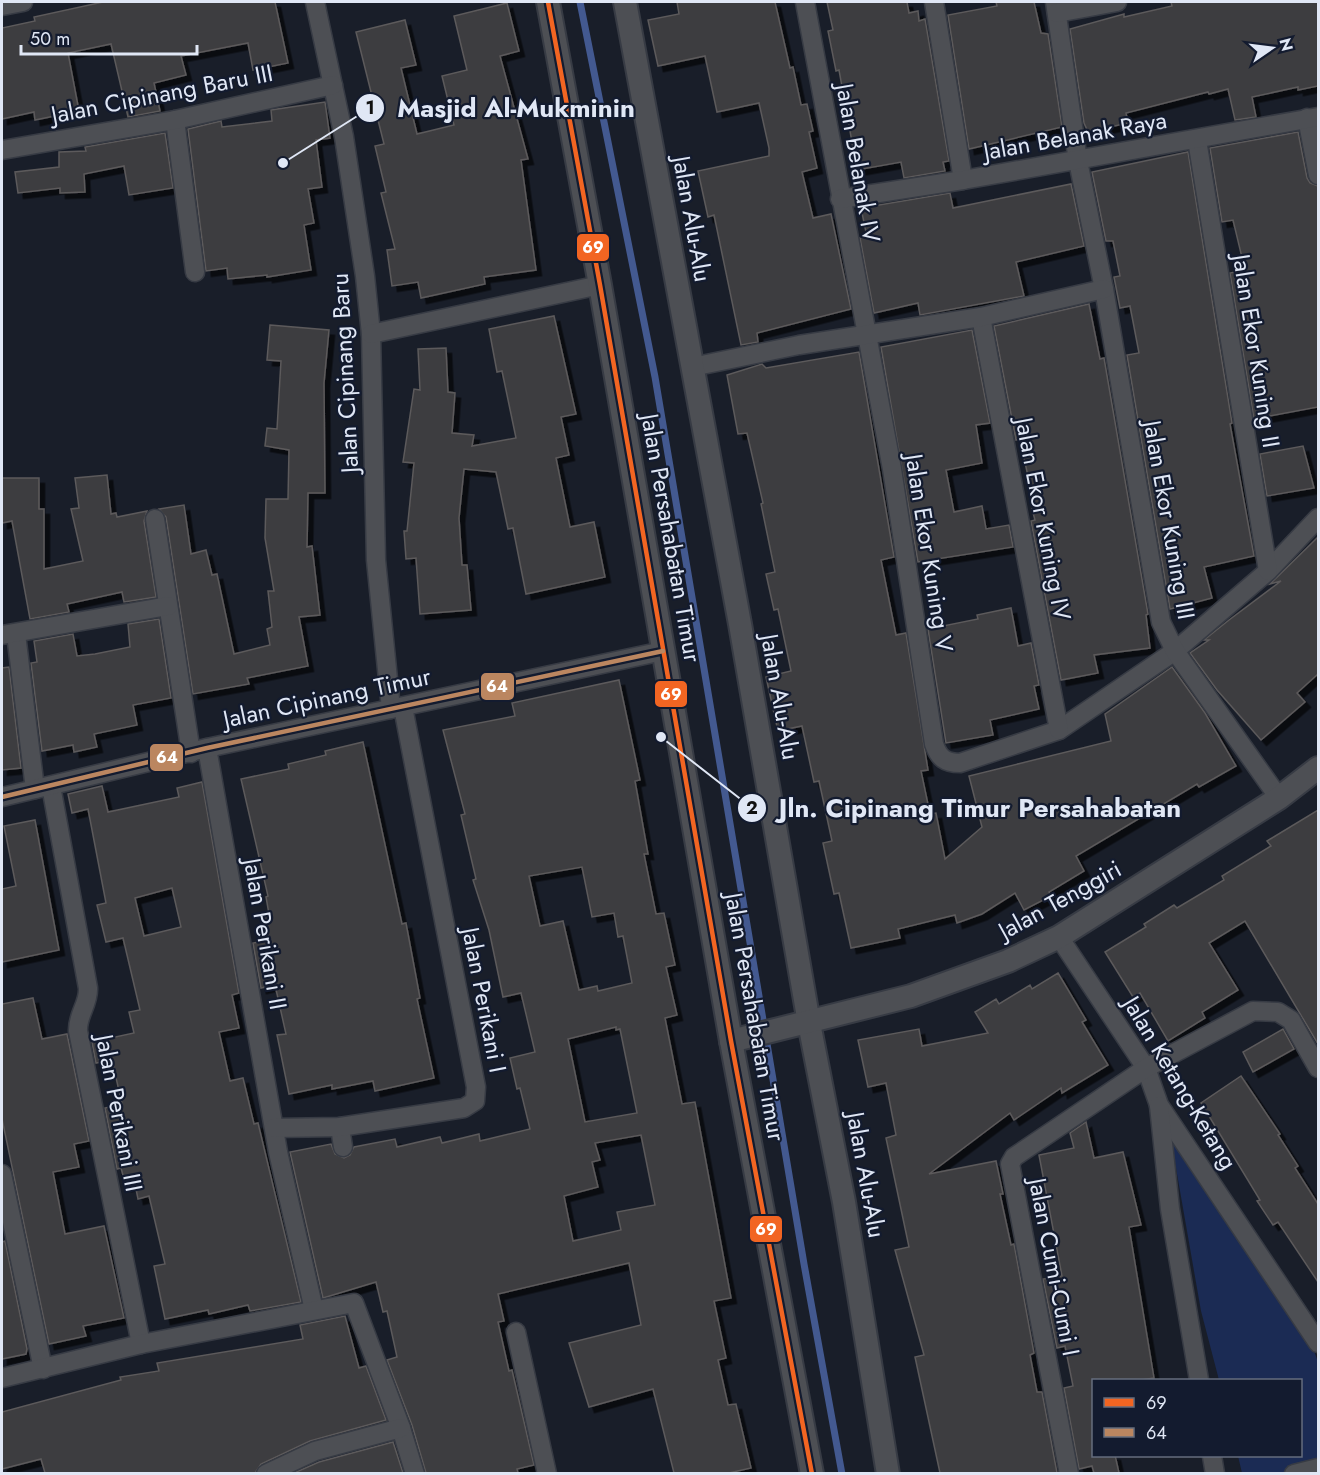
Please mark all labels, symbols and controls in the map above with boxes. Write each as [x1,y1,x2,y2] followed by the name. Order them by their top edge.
[21,18,196,56] scale bar
[1242,18,1302,78] north arrow
[30,26,70,52] text: 50 m
[1273,36,1299,53] text: N
[45,55,276,133] street label: Jalan Cipinang Baru III
[827,78,890,245] street label: Jalan Belanak IV
[355,86,647,130] callout: Masjid Al-Mukminin
[397,89,635,127] text: Masjid Al-Mukminin
[365,95,375,121] text: 1
[977,102,1169,169] street label: Jalan Belanak Raya
[664,150,721,285] street label: Jalan Alu-Alu
[576,233,610,262] line badge: 69
[582,236,604,259] text: 69
[1223,249,1289,450] street label: Jalan Ekor Kuning II
[322,272,367,477] street label: Jalan Cipinang Baru
[632,408,711,666] street label: Jalan Persahabatan Timur
[1006,412,1080,623] street label: Jalan Ekor Kuning IV
[1134,415,1204,622] street label: Jalan Ekor Kuning III
[896,449,962,654] street label: Jalan Ekor Kuning V
[752,628,809,763] street label: Jalan Alu-Alu
[217,658,435,737] street label: Jalan Cipinang Timur
[480,672,515,701] line badge: 64
[486,675,508,698] text: 64
[654,680,688,708] line badge: 69
[660,683,682,706] text: 69
[149,743,184,772] line badge: 64
[156,746,178,769] text: 64
[737,786,1193,830] callout: Jln. Cipinang Timur Persahabatan
[774,789,1181,827] text: Jln. Cipinang Timur Persahabatan
[746,795,758,821] text: 2
[989,851,1128,949] street label: Jalan Tenggiri
[234,852,296,1012] street label: Jalan Perikani II
[716,887,795,1145] street label: Jalan Persahabatan Timur
[453,921,516,1076] street label: Jalan Perikani I
[1113,987,1246,1176] street label: Jalan Ketang-Ketang
[87,1028,152,1194] street label: Jalan Perikani III
[838,1106,895,1241] street label: Jalan Alu-Alu
[1020,1172,1089,1359] street label: Jalan Cumi-Cumi I
[749,1215,783,1243] line badge: 69
[755,1218,777,1241] text: 69
[1092,1379,1302,1457] legend
[1146,1390,1167,1416] text: 69
[1146,1420,1167,1446] text: 64

